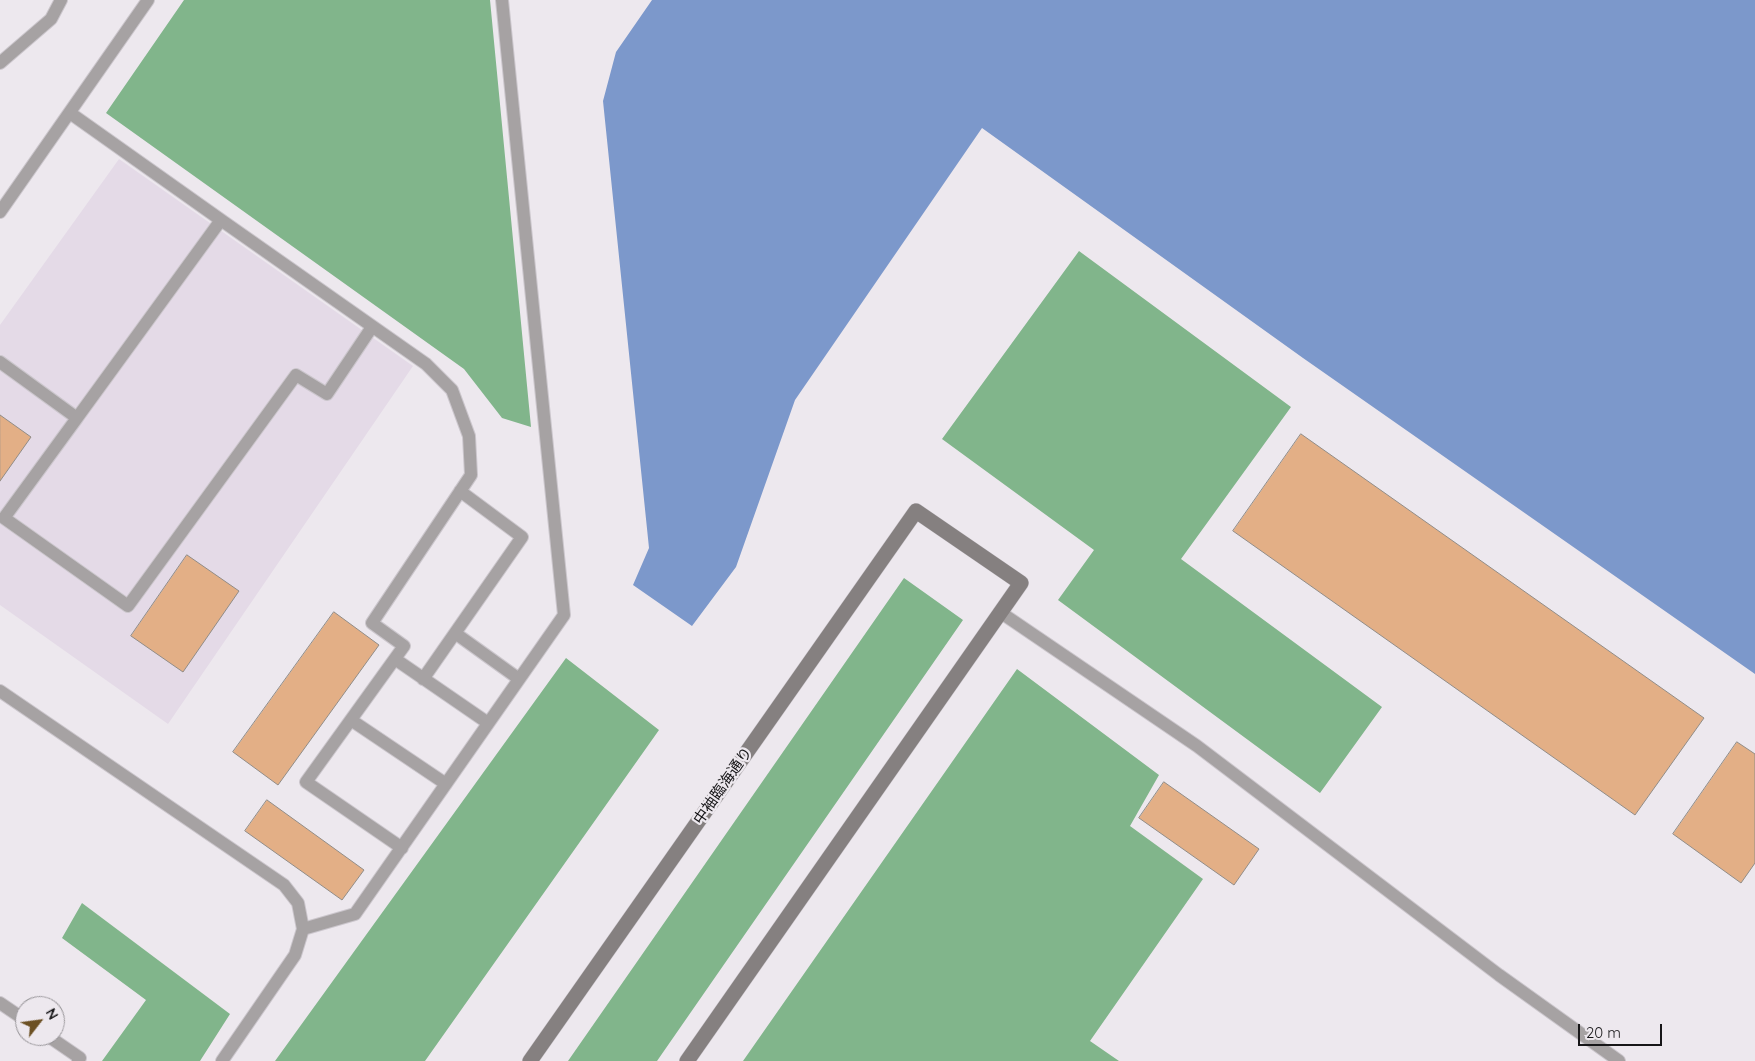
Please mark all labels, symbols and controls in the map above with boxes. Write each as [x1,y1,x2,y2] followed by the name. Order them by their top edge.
[690,744,756,828] street label: 中袖臨海通り
[15,996,65,1046] north arrow
[42,1005,62,1023] text: N
[1580,1014,1664,1046] scale bar
[1586,1023,1621,1042] text: 20 m

